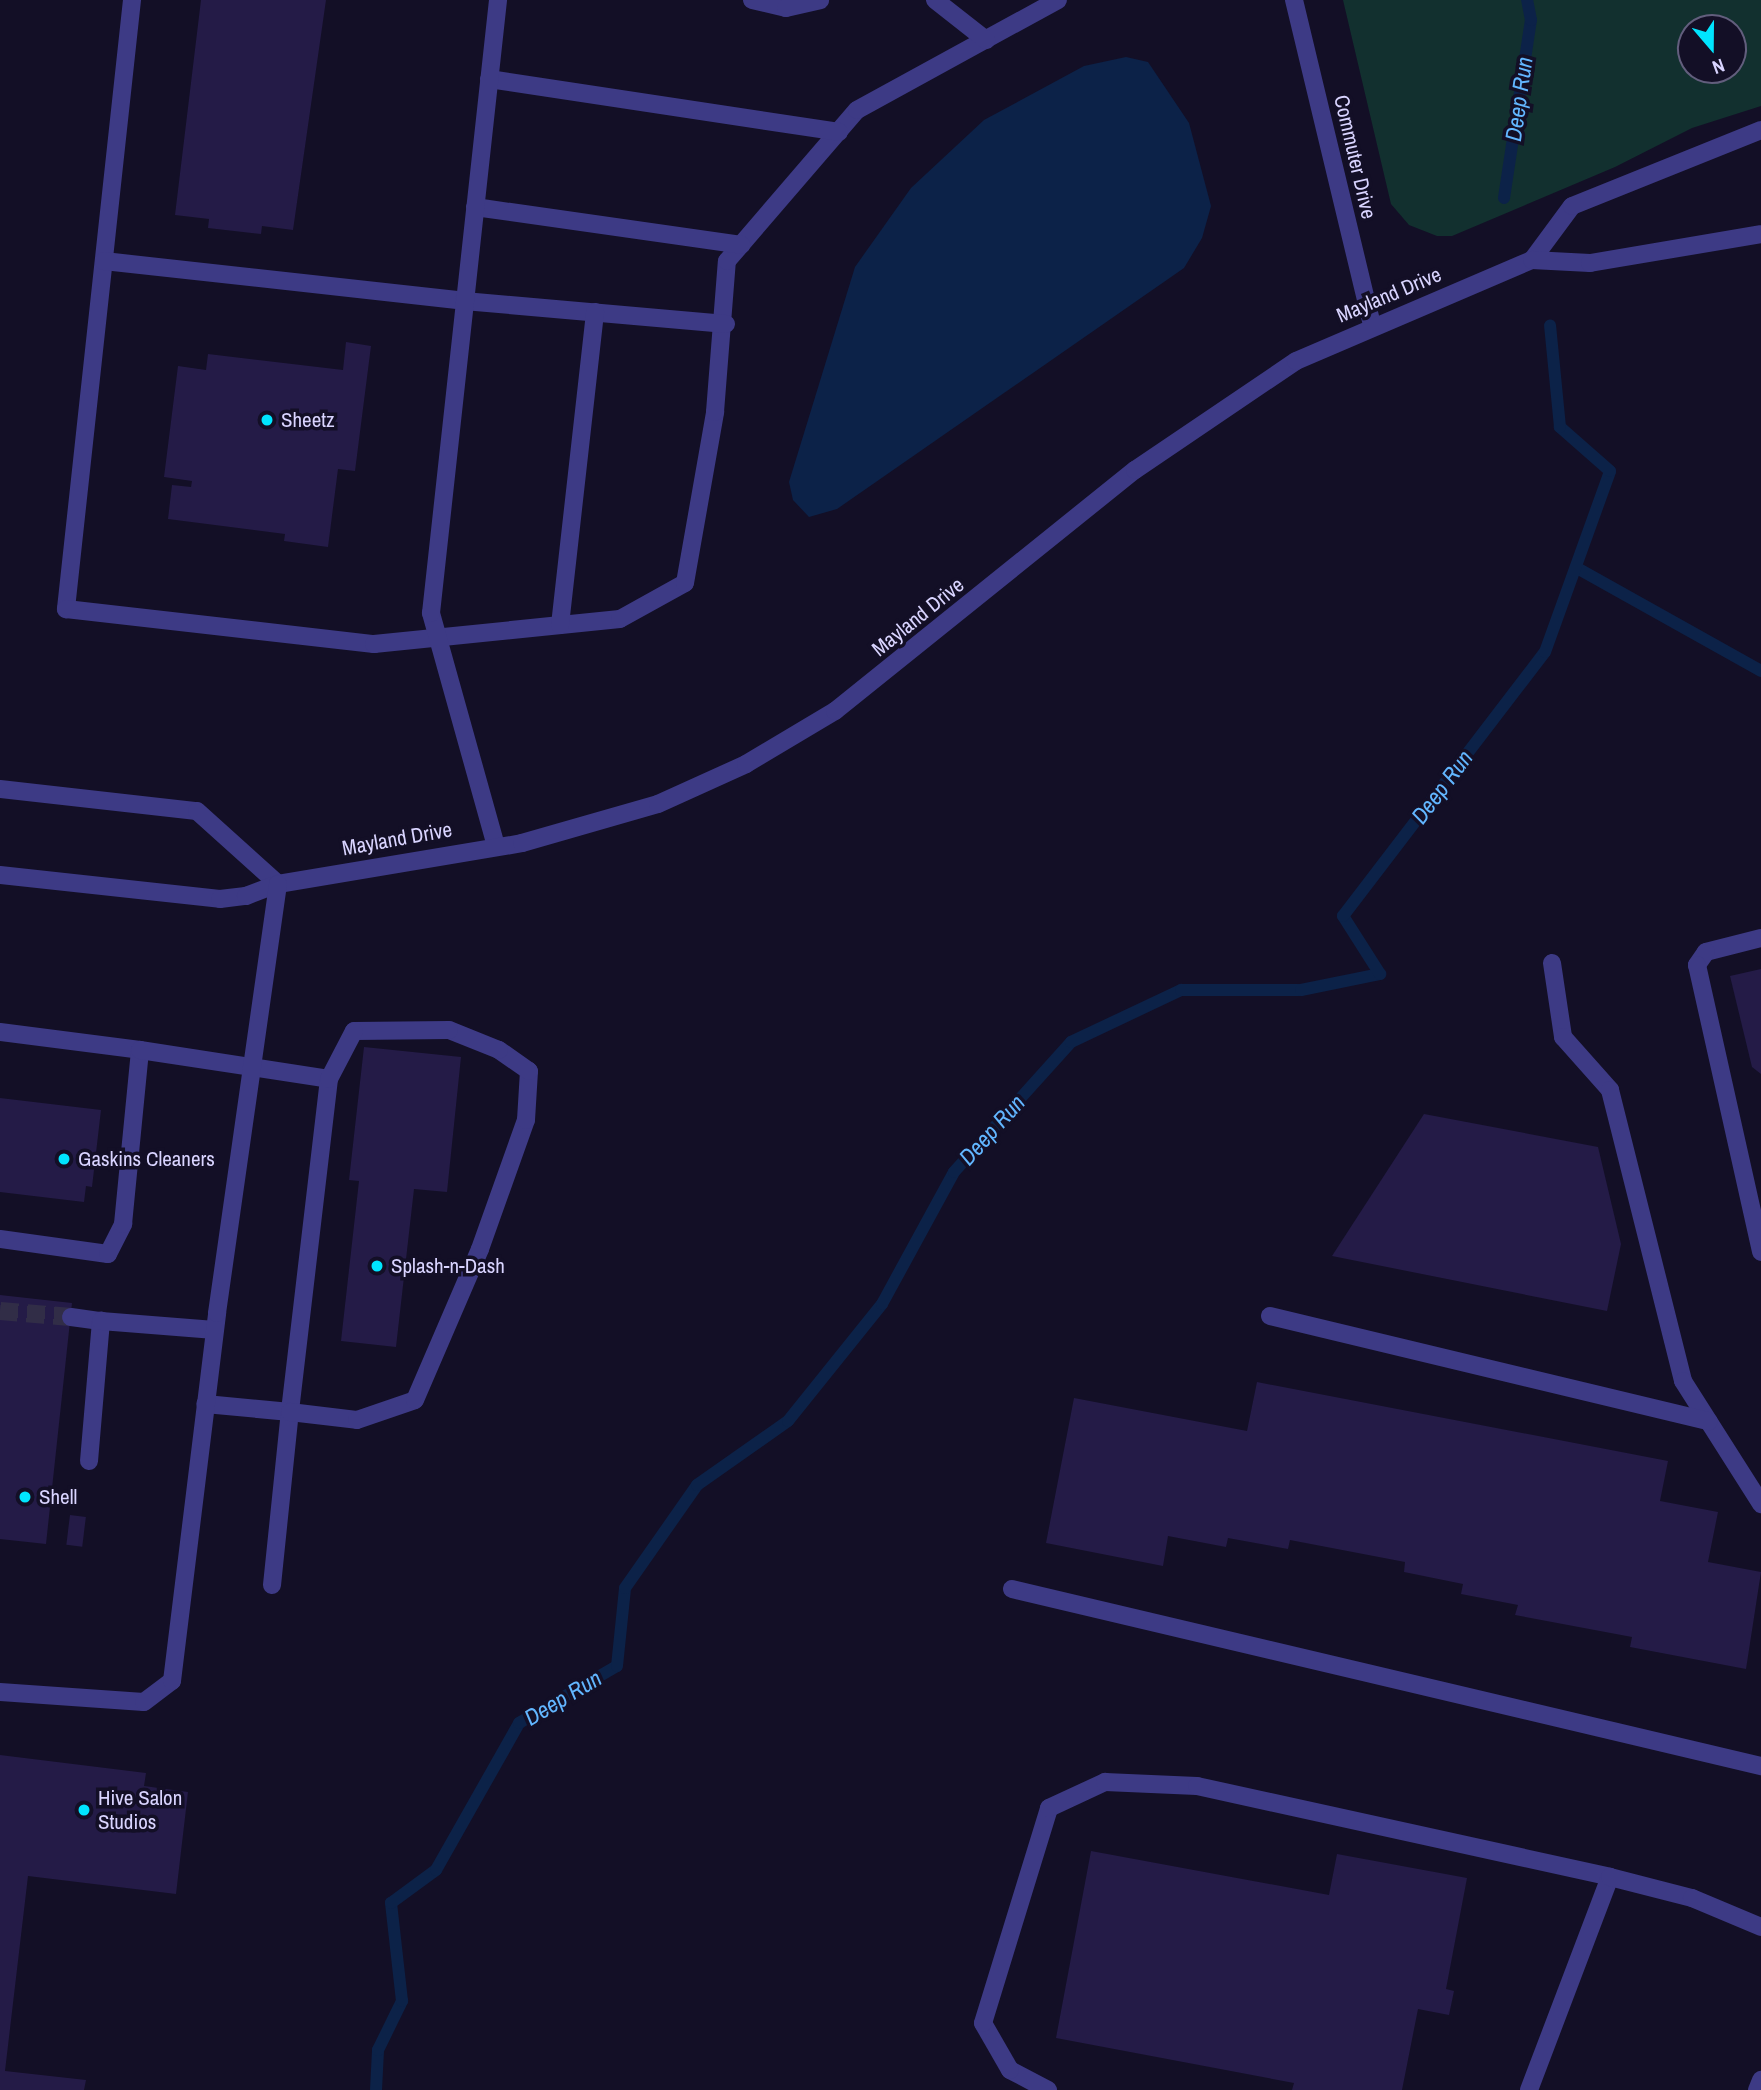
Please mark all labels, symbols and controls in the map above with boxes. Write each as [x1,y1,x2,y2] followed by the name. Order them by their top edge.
[1677,14,1747,84] north arrow
[1709,53,1728,81] text: N
[1499,55,1539,143] water label: Deep Run
[1329,93,1381,221] street label: Commuter Drive
[1333,262,1445,328] street label: Mayland Drive
[281,407,335,433] place label: Sheetz
[259,412,275,428] marker: Sheetz
[867,572,969,662] street label: Mayland Drive
[1405,745,1479,829] water label: Deep Run
[340,817,454,861] street label: Mayland Drive
[953,1089,1031,1171] water label: Deep Run
[78,1146,215,1172] place label: Gaskins Cleaners
[56,1151,72,1167] marker: Gaskins Cleaners
[391,1253,505,1279] place label: Splash-n-Dash
[369,1258,385,1274] marker: Splash-n-Dash
[39,1484,77,1510] place label: Shell
[17,1489,33,1505] marker: Shell
[519,1664,607,1732] water label: Deep Run
[98,1785,182,1835] place label: Hive Salon Studios
[76,1802,92,1818] marker: Hive Salon Studios

